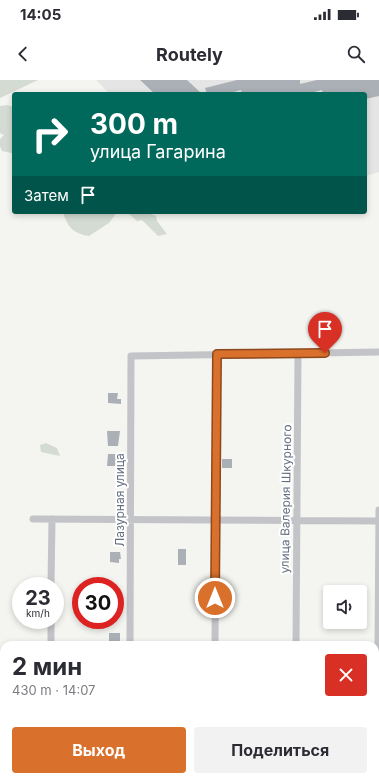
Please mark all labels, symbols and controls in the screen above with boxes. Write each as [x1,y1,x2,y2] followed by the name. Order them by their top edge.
[20,5,61,24] text: 14:05
[12,43,34,65] icon: back
[345,43,367,65] icon: search
[156,44,223,65] text: Routely
[90,107,178,141] text: 300 m
[24,108,76,160] icon: right
[90,141,226,162] text: улица Гагарина
[77,184,99,206] icon: arrive
[24,186,69,205] text: Затем
[308,312,342,353] pin
[314,318,336,340] icon: arrive
[277,424,294,574] street label: улица Валерия Шкурного
[112,453,127,547] street label: Лазурная улица
[72,577,124,629] speed limit sign: 30
[194,577,236,619] position arrow
[323,585,367,629] map controls
[323,585,367,629] button: sound
[25,586,51,610] text: 23
[26,607,50,619] text: km/h
[12,652,82,681] text: 2 мин
[325,654,367,696] button: close
[12,682,95,698] text: 430 m · 14:07
[12,727,186,773] button: Выход
[194,727,367,773] button: Поделиться

